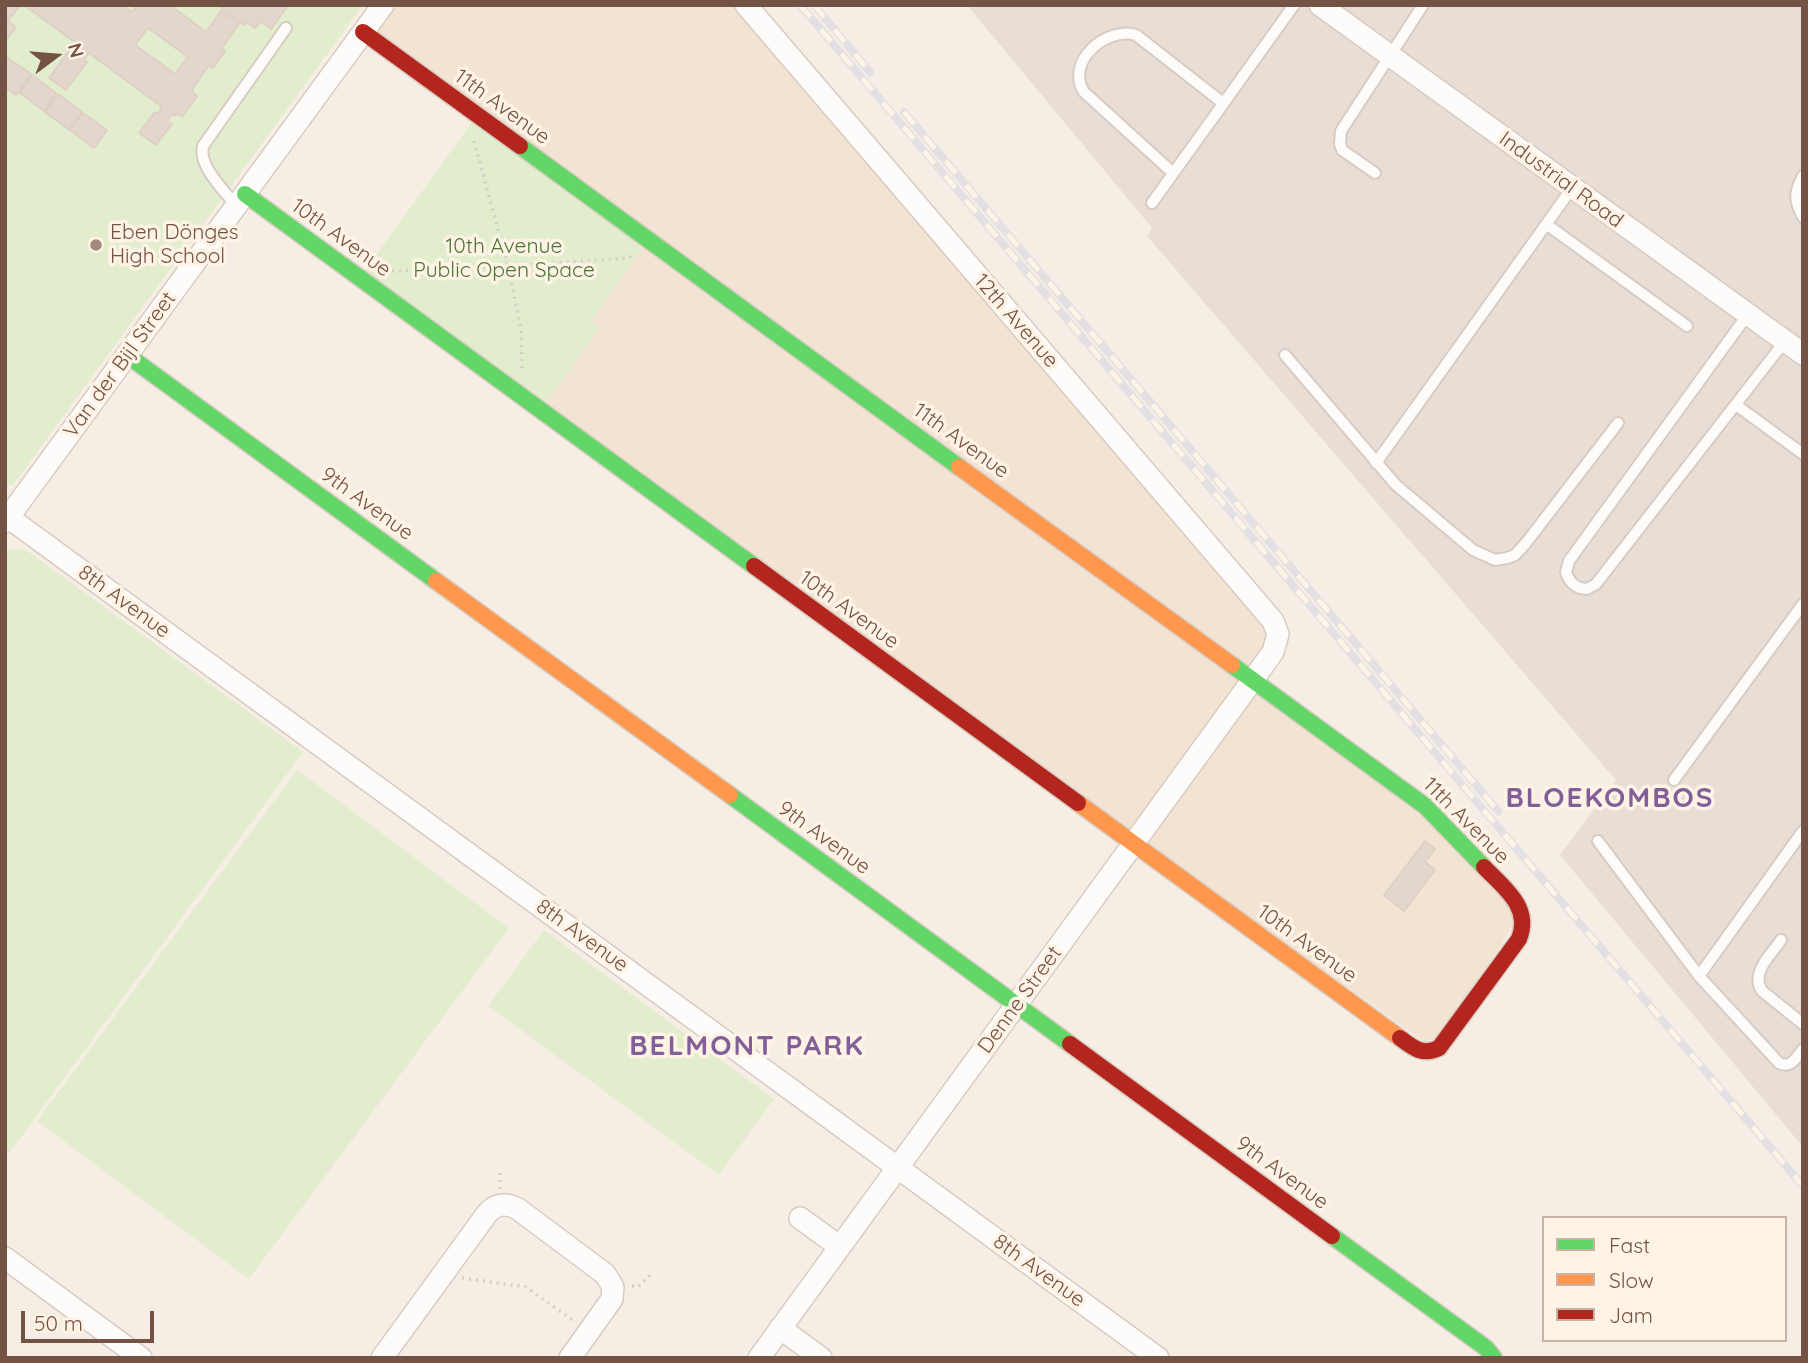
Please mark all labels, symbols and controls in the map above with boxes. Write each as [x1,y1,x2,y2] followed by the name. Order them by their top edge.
[21,21,91,91] north arrow
[63,40,90,60] text: N
[449,64,555,150] street label: 11th Avenue
[1494,127,1628,233] street label: Industrial Road
[286,193,396,283] street label: 10th Avenue
[110,220,239,270] place label: Eben Dönges High School
[413,234,595,284] park label: 10th Avenue Public Open Space
[88,237,104,253] marker: Eben Dönges High School
[968,269,1064,373] street label: 12th Avenue
[59,287,181,443] street label: Van der Bijl Street
[908,398,1014,484] street label: 11th Avenue
[316,462,418,546] street label: 9th Avenue
[73,560,175,644] street label: 8th Avenue
[794,565,904,655] street label: 10th Avenue
[1417,772,1515,870] street label: 11th Avenue
[1507,782,1713,816] district label: BLOEKOMBOS
[773,796,875,880] street label: 9th Avenue
[531,894,633,978] street label: 8th Avenue
[1252,899,1362,989] street label: 10th Avenue
[973,941,1067,1059] street label: Denne Street
[631,1030,863,1064] district label: BELMONT PARK
[1231,1131,1333,1215] street label: 9th Avenue
[1542,1216,1787,1342] legend
[988,1229,1090,1313] street label: 8th Avenue
[1609,1232,1650,1258] text: Fast
[1609,1267,1654,1293] text: Slow
[24,1296,158,1340] scale bar
[1609,1302,1653,1328] text: Jam
[34,1310,83,1336] text: 50 m

